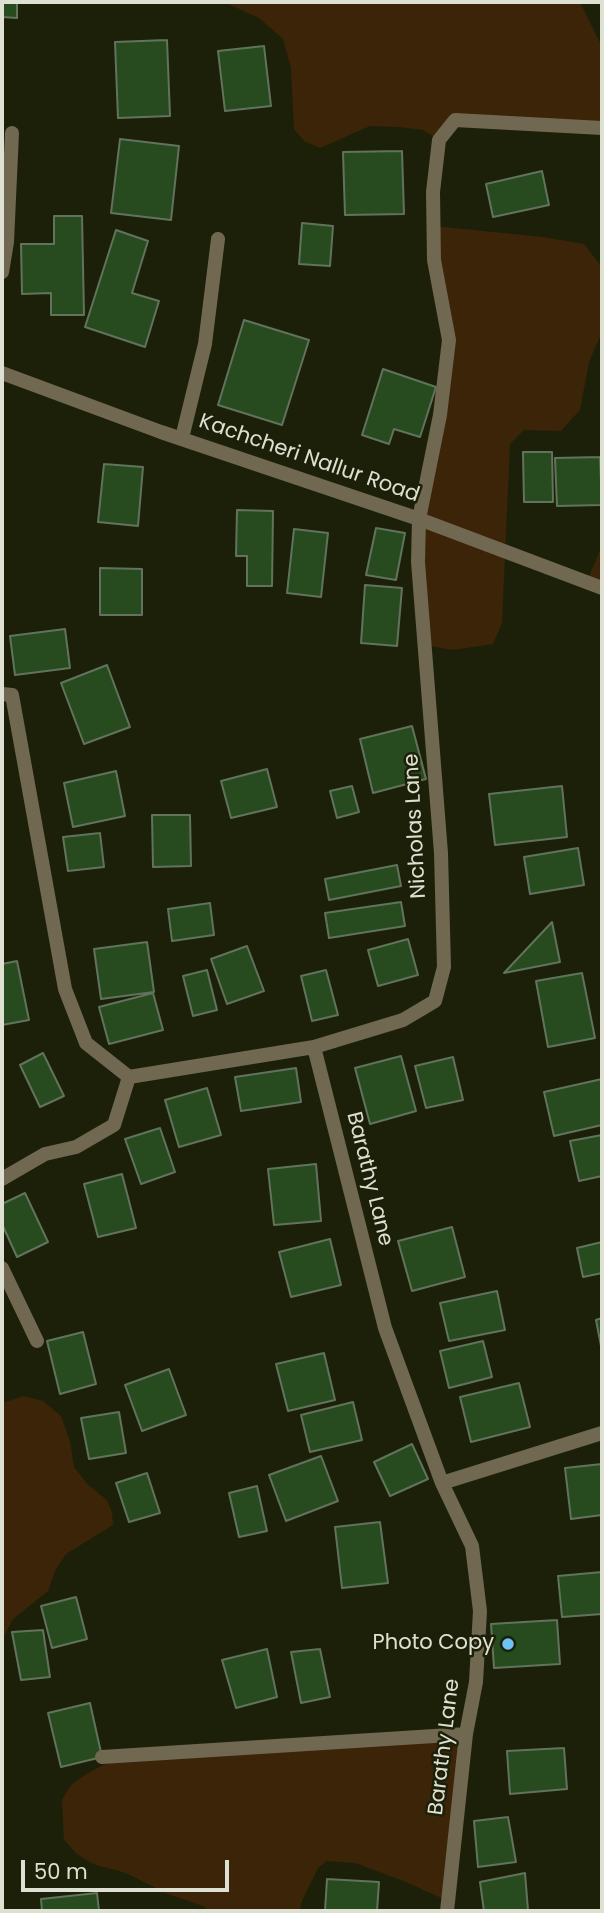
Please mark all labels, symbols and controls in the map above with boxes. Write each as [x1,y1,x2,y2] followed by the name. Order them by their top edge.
[195,409,423,509] street label: Kachcheri Nallur Road
[400,753,432,899] street label: Nicholas Lane
[340,1109,398,1249] street label: Barathy Lane
[373,1631,494,1657] place label: Photo Copy
[500,1636,516,1652] marker: Photo Copy
[424,1677,466,1817] street label: Barathy Lane
[24,1846,233,1890] scale bar
[34,1857,88,1886] text: 50 m

